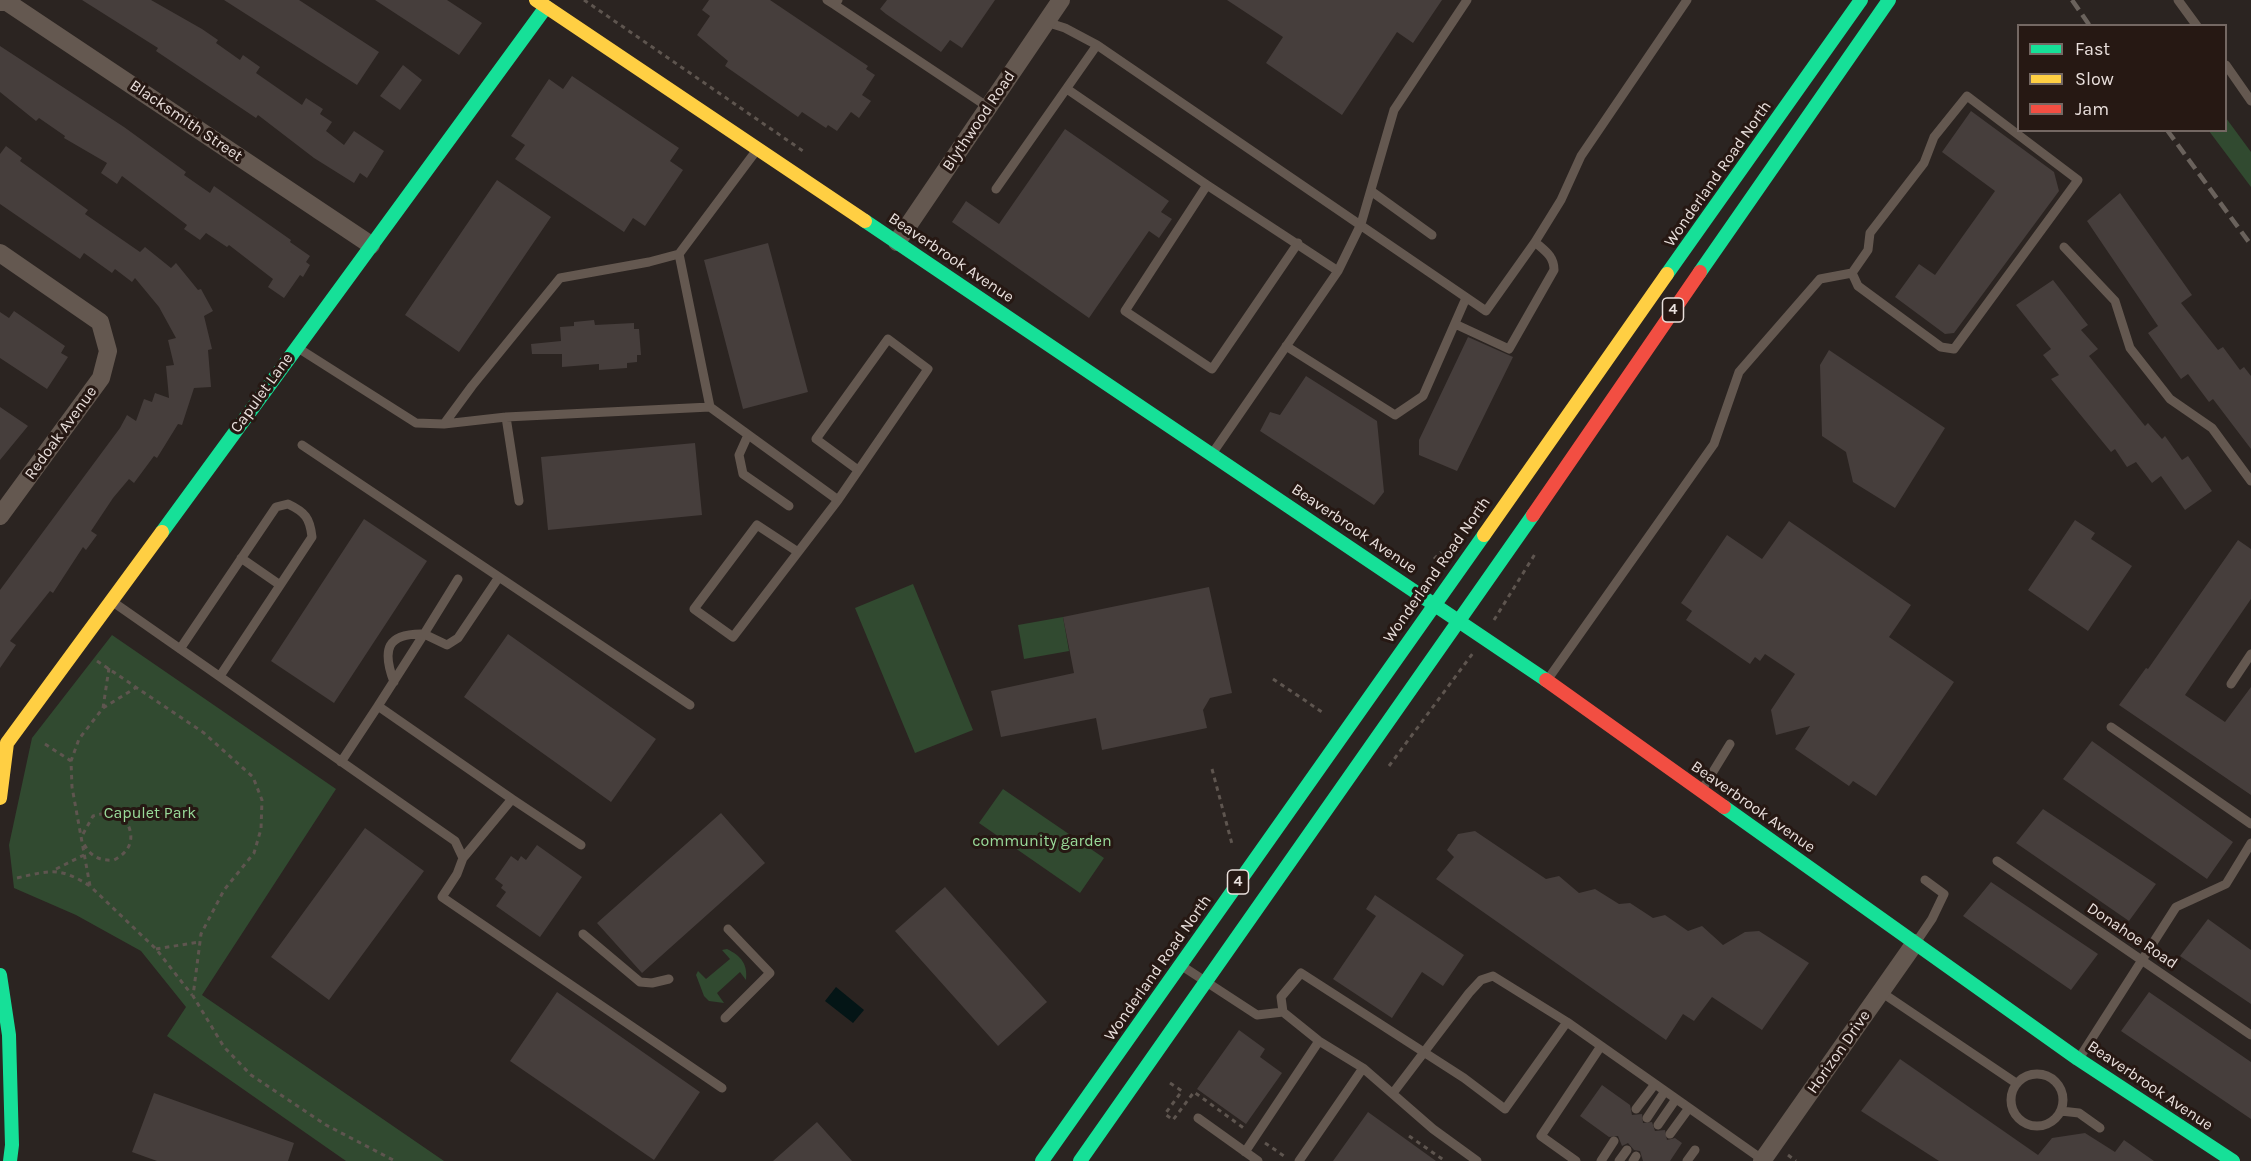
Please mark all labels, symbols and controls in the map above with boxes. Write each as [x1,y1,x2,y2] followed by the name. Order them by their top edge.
[2017,24,2227,132] legend
[2075,38,2110,60] text: Fast
[938,67,1020,175] street label: Blythwood Road
[2075,68,2114,90] text: Slow
[126,76,246,166] street label: Blacksmith Street
[1660,97,1776,251] street label: Wonderland Road North
[2075,98,2109,120] text: Jam
[885,209,1017,307] street label: Beaverbrook Avenue
[1662,298,1684,322] road number: 4
[227,349,297,437] street label: Capulet Lane
[21,383,101,483] street label: Redoak Avenue
[1288,480,1420,578] street label: Beaverbrook Avenue
[1379,493,1495,647] street label: Wonderland Road North
[1687,757,1819,857] street label: Beaverbrook Avenue
[104,803,196,823] park label: Capulet Park
[972,831,1112,851] park label: community garden
[1228,870,1248,894] road number: 4
[1100,891,1216,1045] street label: Wonderland Road North
[2083,899,2181,973] street label: Donahoe Road
[1803,1007,1875,1097] street label: Horizon Drive
[2084,1037,2216,1135] street label: Beaverbrook Avenue

